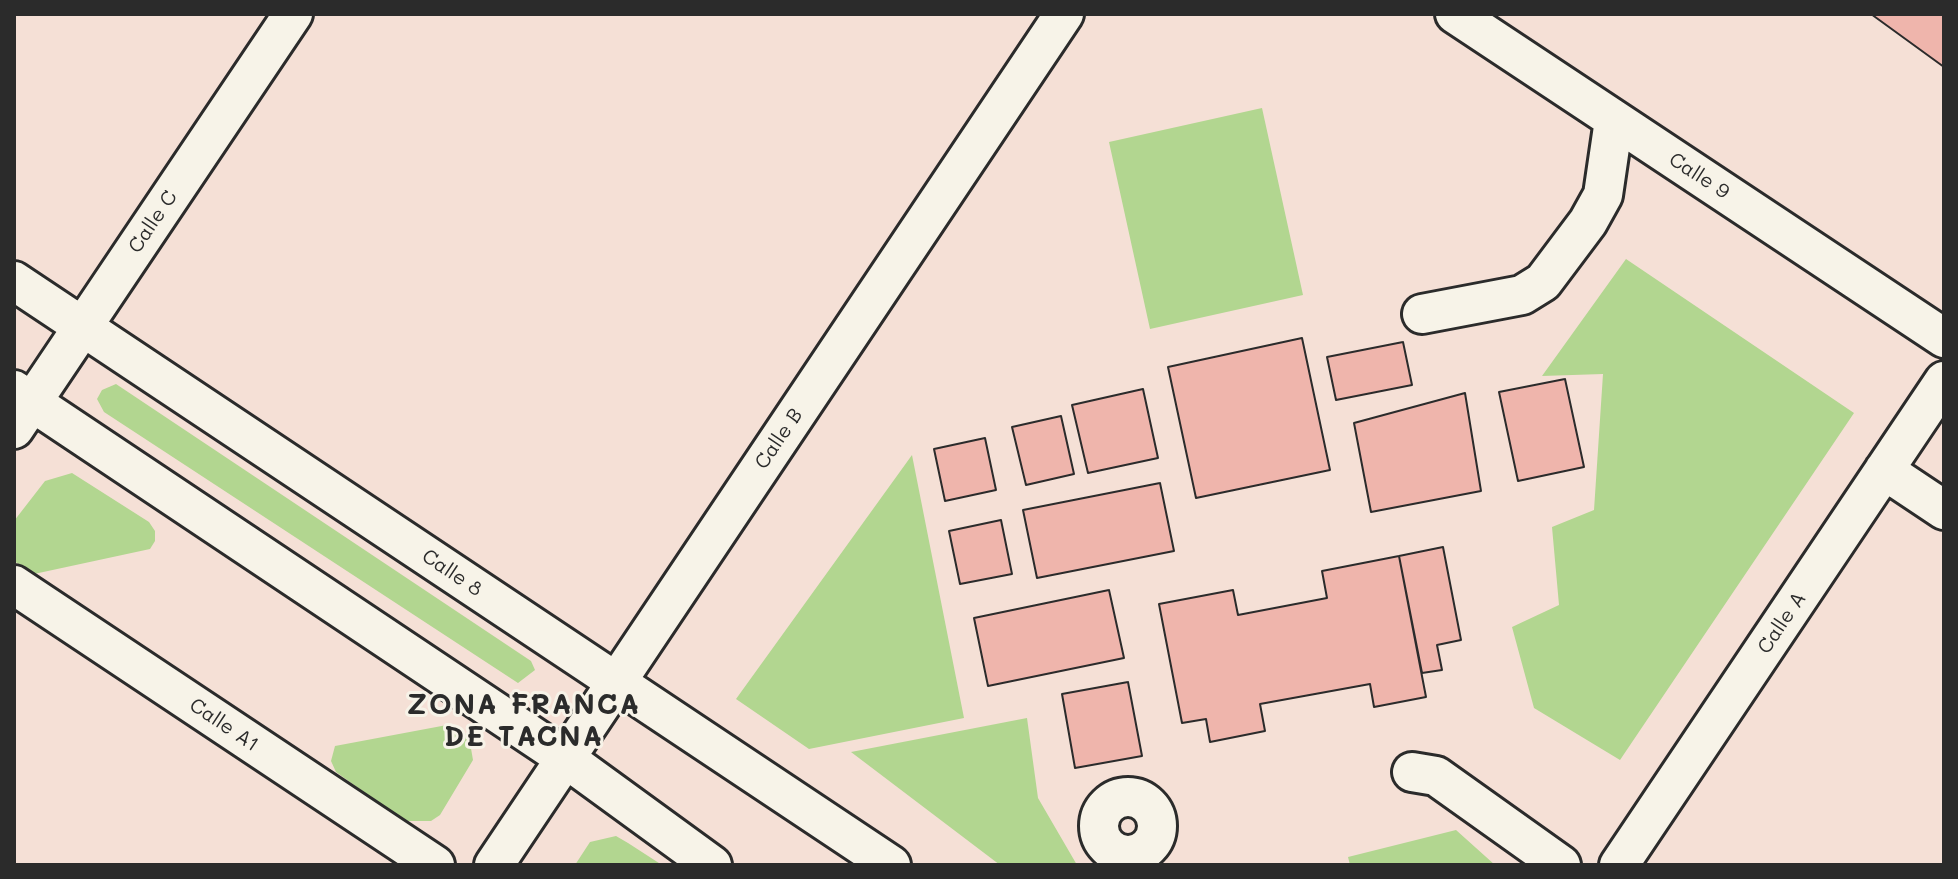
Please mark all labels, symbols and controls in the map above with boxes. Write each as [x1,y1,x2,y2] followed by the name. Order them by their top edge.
[1664,148,1734,204] street label: Calle 9
[124,186,182,258] street label: Calle C
[750,404,808,474] street label: Calle B
[417,544,487,602] street label: Calle 8
[1753,588,1811,658] street label: Calle A
[407,688,641,754] district label: ZONA FRANCA DE TACNA
[185,693,263,757] street label: Calle A1

